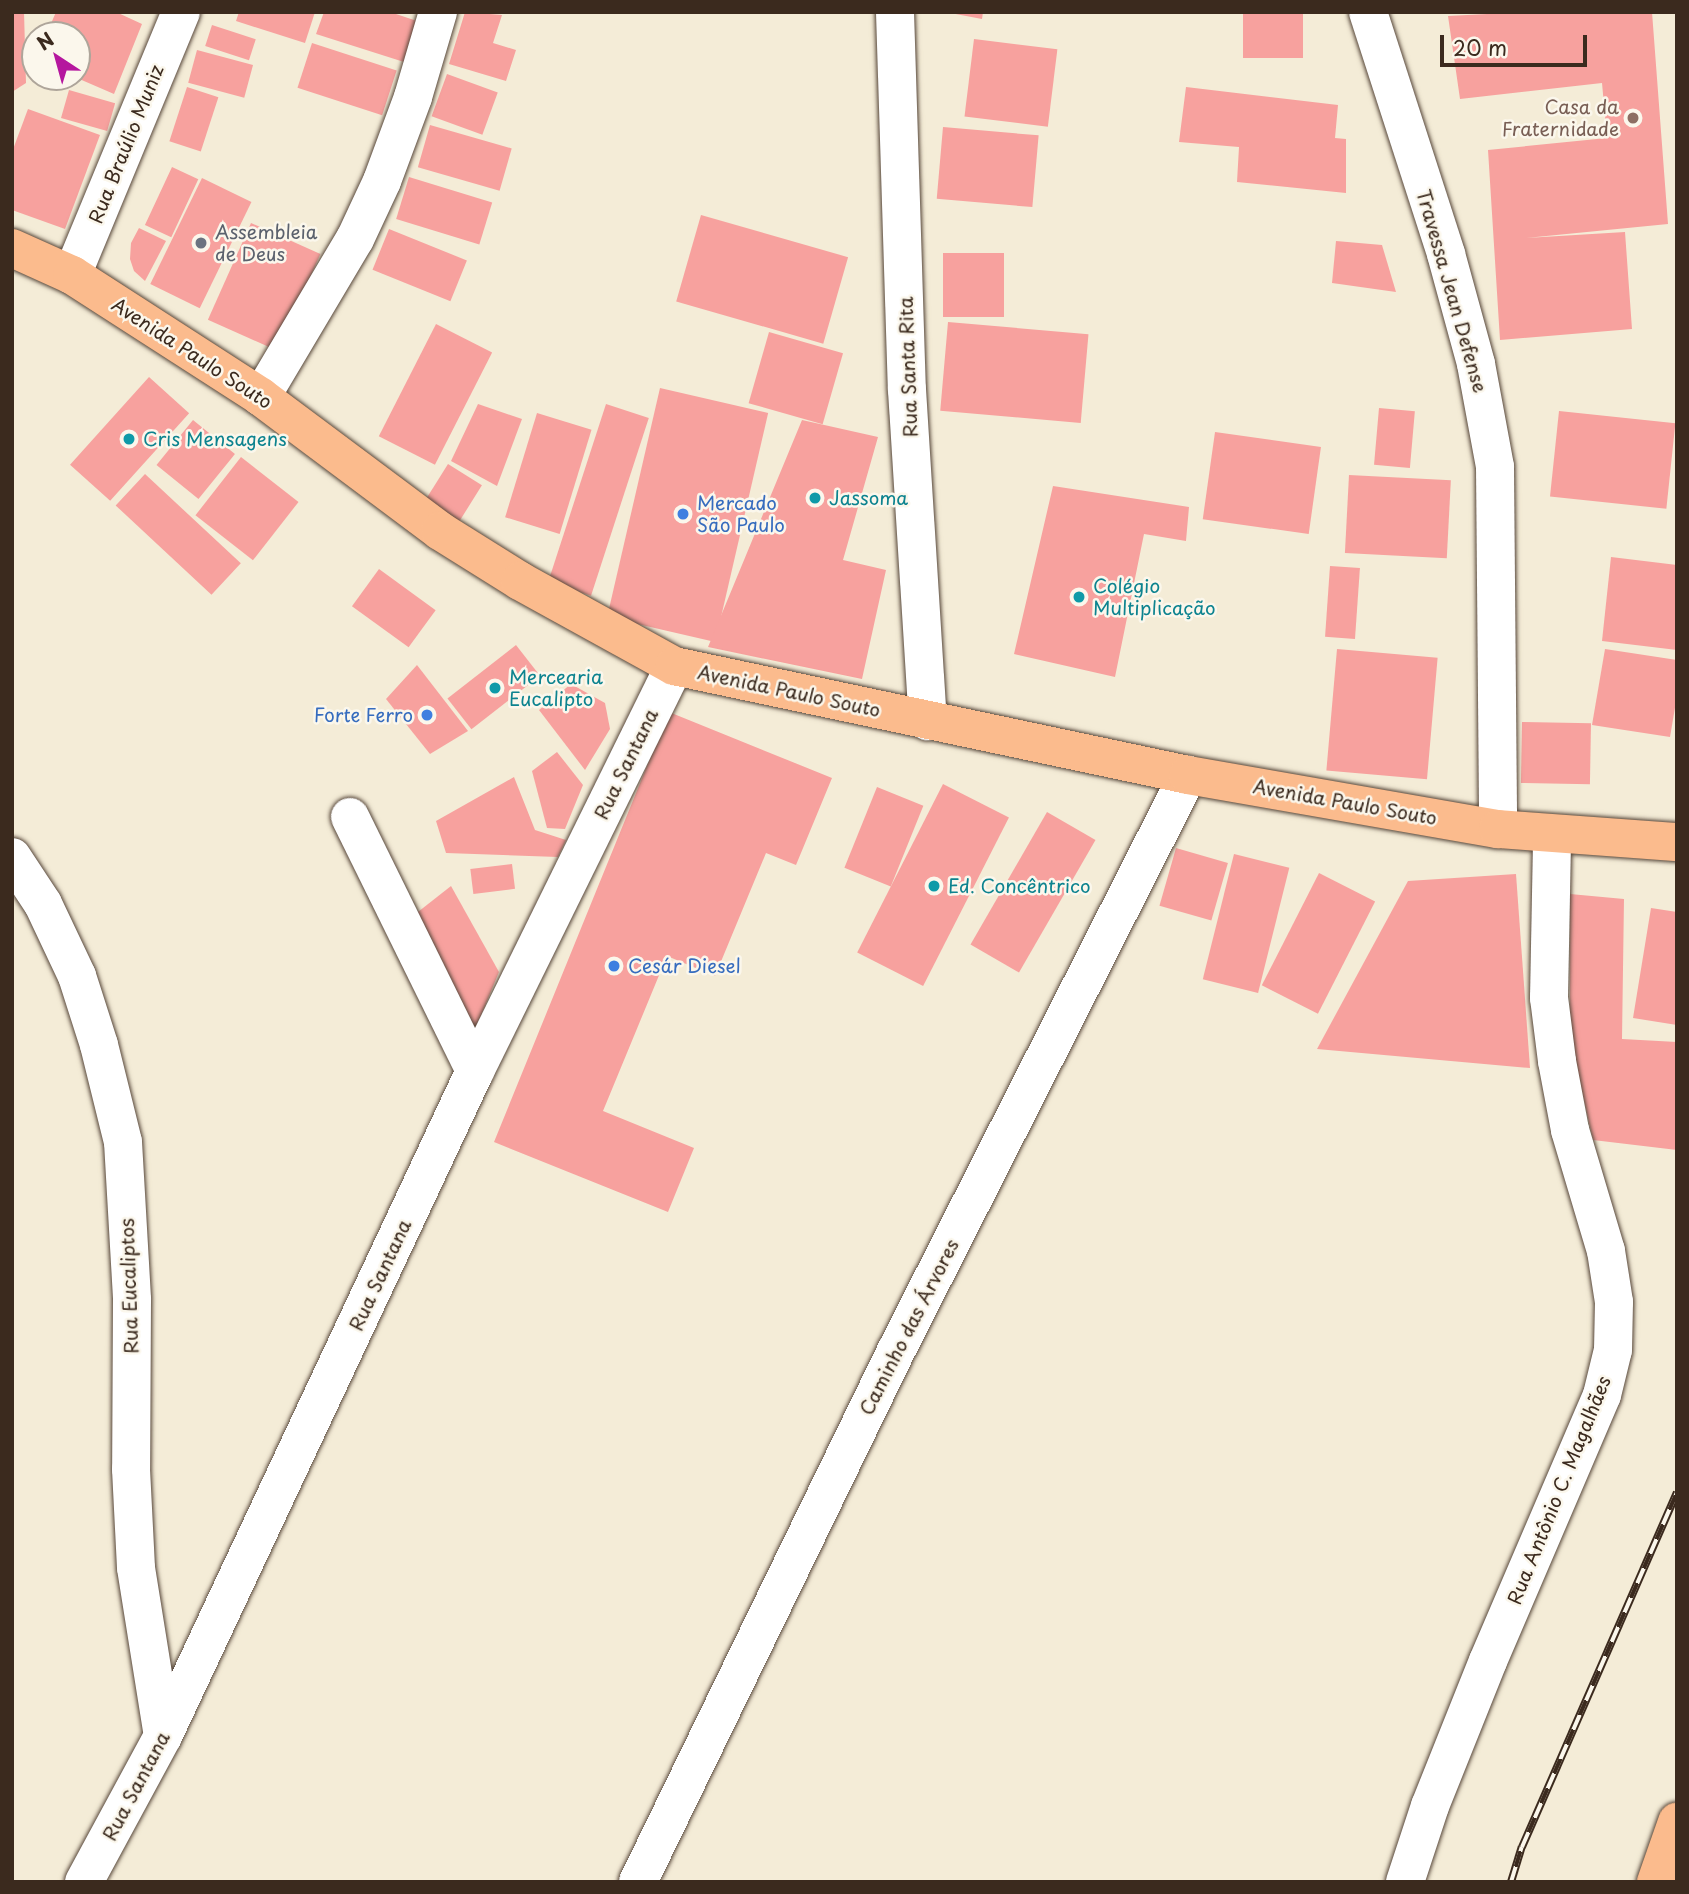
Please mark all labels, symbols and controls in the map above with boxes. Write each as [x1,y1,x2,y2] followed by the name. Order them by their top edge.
[21,21,91,91] north arrow
[1444,21,1591,65] scale bar
[31,25,59,56] text: N
[1453,31,1507,63] text: 20 m
[84,61,168,227] street label: Rua Braúlio Muniz
[1502,96,1619,140] place label: Casa da Fraternidade
[1625,110,1641,126] marker: Casa da Fraternidade
[1412,187,1492,395] street label: Travessa Jean Defense
[215,221,317,265] place label: Assembleia de Deus
[193,235,209,251] marker: Assembleia de Deus
[108,293,276,413] street label: Avenida Paulo Souto
[894,296,922,438] street label: Rua Santa Rita
[143,428,287,450] place label: Cris Mensagens
[121,431,137,447] marker: Cris Mensagens
[829,487,908,509] place label: Jassoma
[807,490,823,506] marker: Jassoma
[697,492,785,536] place label: Mercado São Paulo
[675,506,691,522] marker: Mercado São Paulo
[1093,575,1216,619] place label: Colégio Multiplicação
[1071,589,1087,605] marker: Colégio Multiplicação
[696,661,882,721] street label: Avenida Paulo Souto
[509,666,603,710] place label: Mercearia Eucalipto
[487,680,503,696] marker: Mercearia Eucalipto
[311,704,413,726] place label: Forte Ferro
[589,705,663,823] street label: Rua Santana
[419,707,435,723] marker: Forte Ferro
[1252,775,1438,829] street label: Avenida Paulo Souto
[948,875,1092,897] place label: Ed. Concêntrico
[926,878,942,894] marker: Ed. Concêntrico
[628,955,742,977] place label: Cesár Diesel
[606,958,622,974] marker: Cesár Diesel
[344,1216,416,1334] street label: Rua Santana
[115,1218,143,1354] street label: Rua Eucaliptos
[855,1235,963,1419] street label: Caminho das Árvores
[1502,1371,1616,1609] street label: Rua Antônio C. Magalhães
[98,1727,174,1845] street label: Rua Santana

